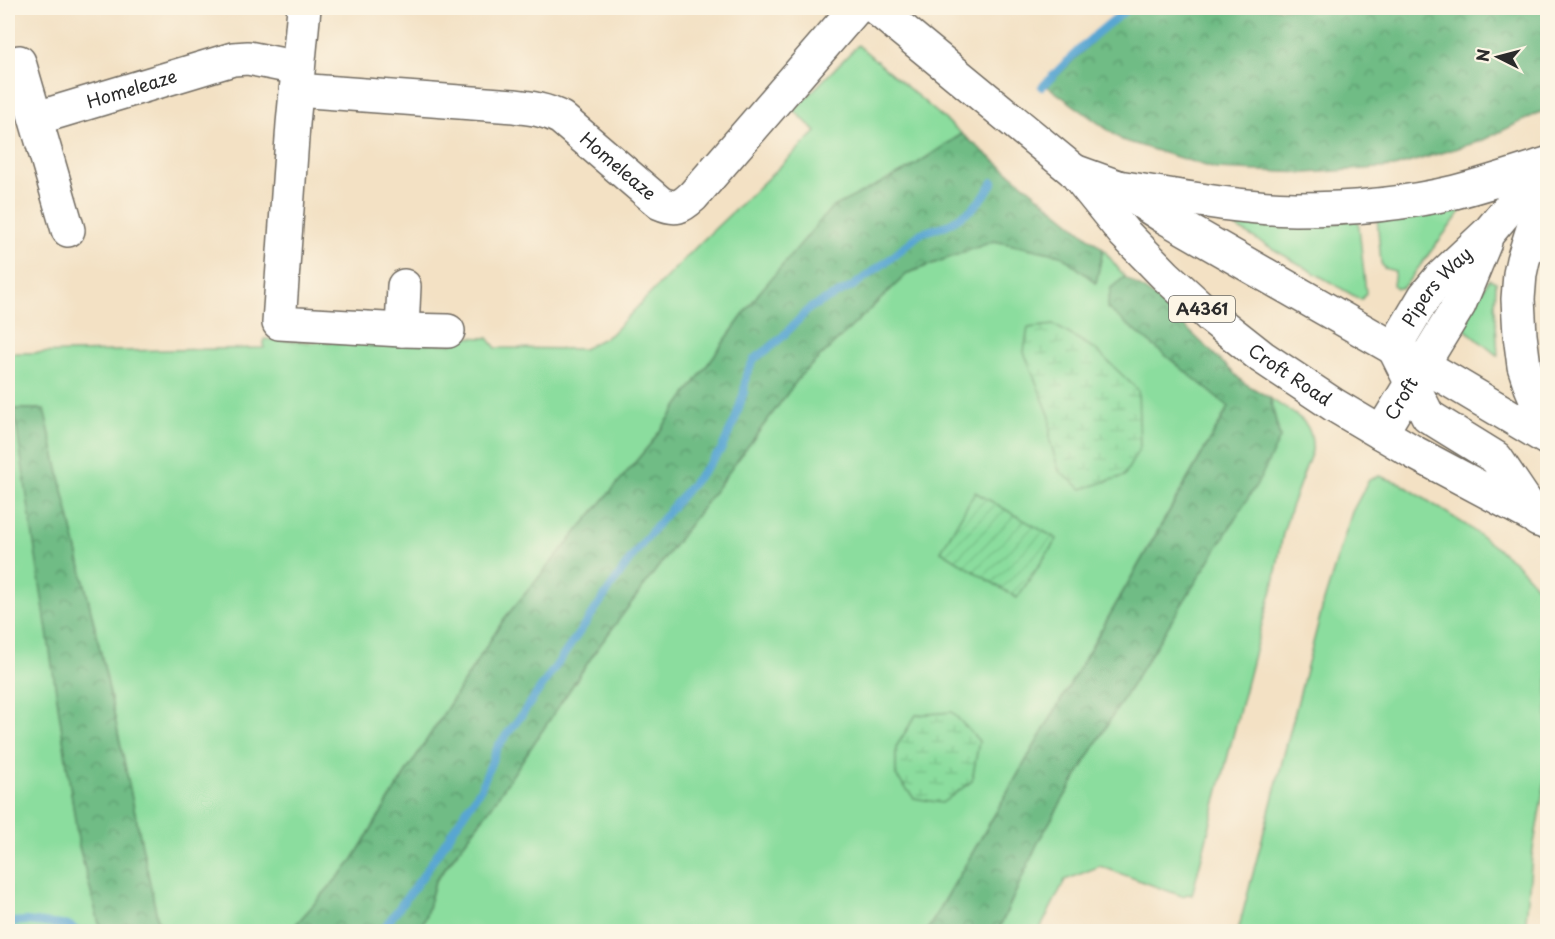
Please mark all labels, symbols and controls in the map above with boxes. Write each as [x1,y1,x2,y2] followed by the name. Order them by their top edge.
[1468,27,1528,87] north arrow
[1469,48,1495,63] text: N
[83,62,180,114] street label: Homeleaze
[574,125,663,206] street label: Homeleaze
[1395,240,1477,331] street label: Pipers Way
[1169,296,1235,322] road number: A4361
[1243,336,1338,412] street label: Croft Road
[1377,371,1424,425] street label: Croft

